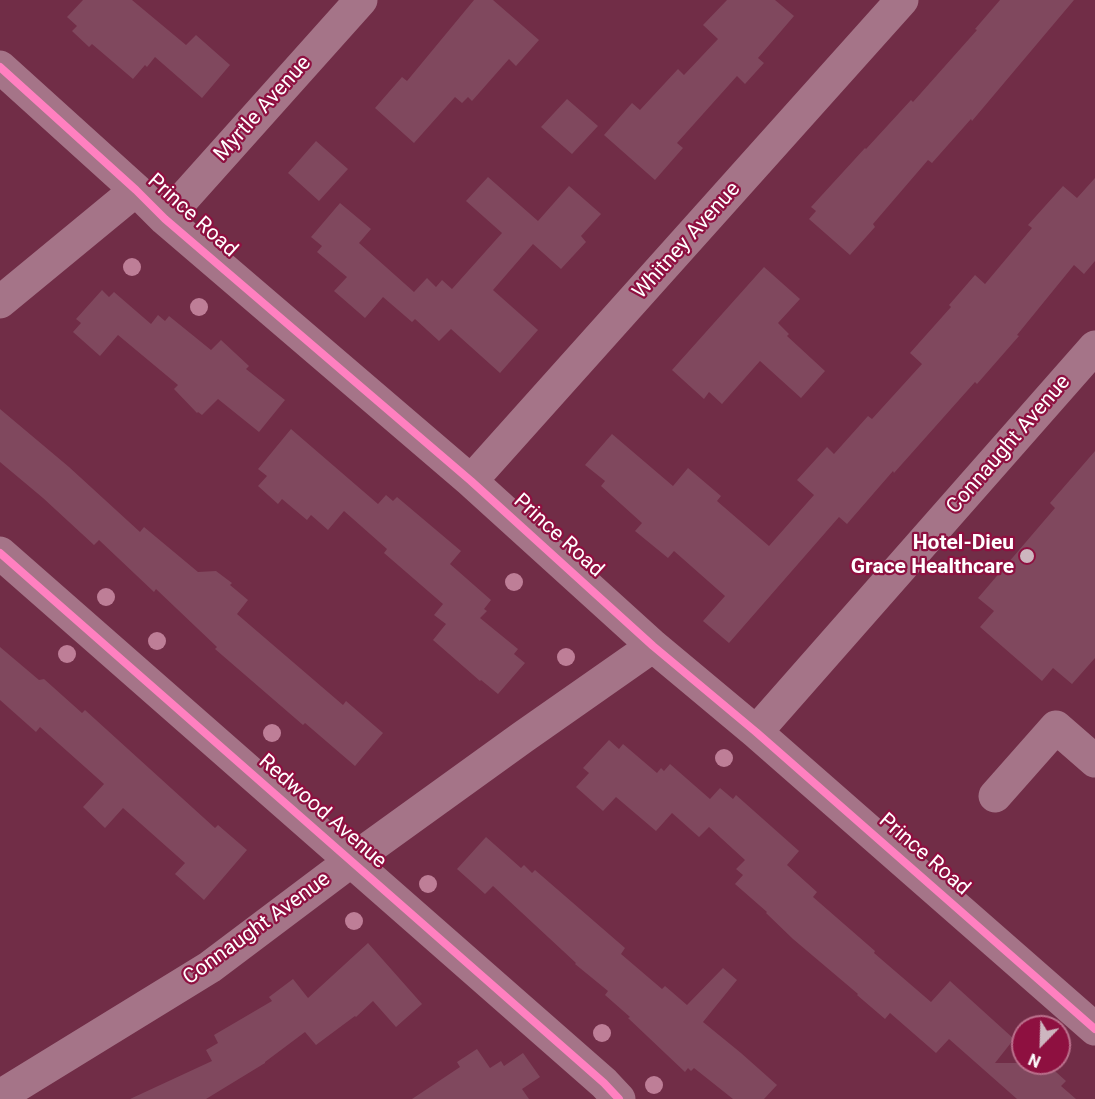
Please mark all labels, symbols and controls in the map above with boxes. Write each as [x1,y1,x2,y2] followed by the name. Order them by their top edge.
[209,51,317,167] street label: Myrtle Avenue
[142,169,242,263] street label: Prince Road
[628,177,746,305] street label: Whitney Avenue
[942,370,1076,520] street label: Connaught Avenue
[508,489,608,583] street label: Prince Road
[851,531,1014,581] place label: Hotel-Dieu Grace Healthcare
[1018,547,1036,565] marker: Hotel-Dieu Grace Healthcare
[253,750,391,874] street label: Redwood Avenue
[873,809,975,901] street label: Prince Road
[178,867,336,991] street label: Connaught Avenue
[1011,1015,1071,1075] north arrow
[1026,1049,1043,1071] text: N

